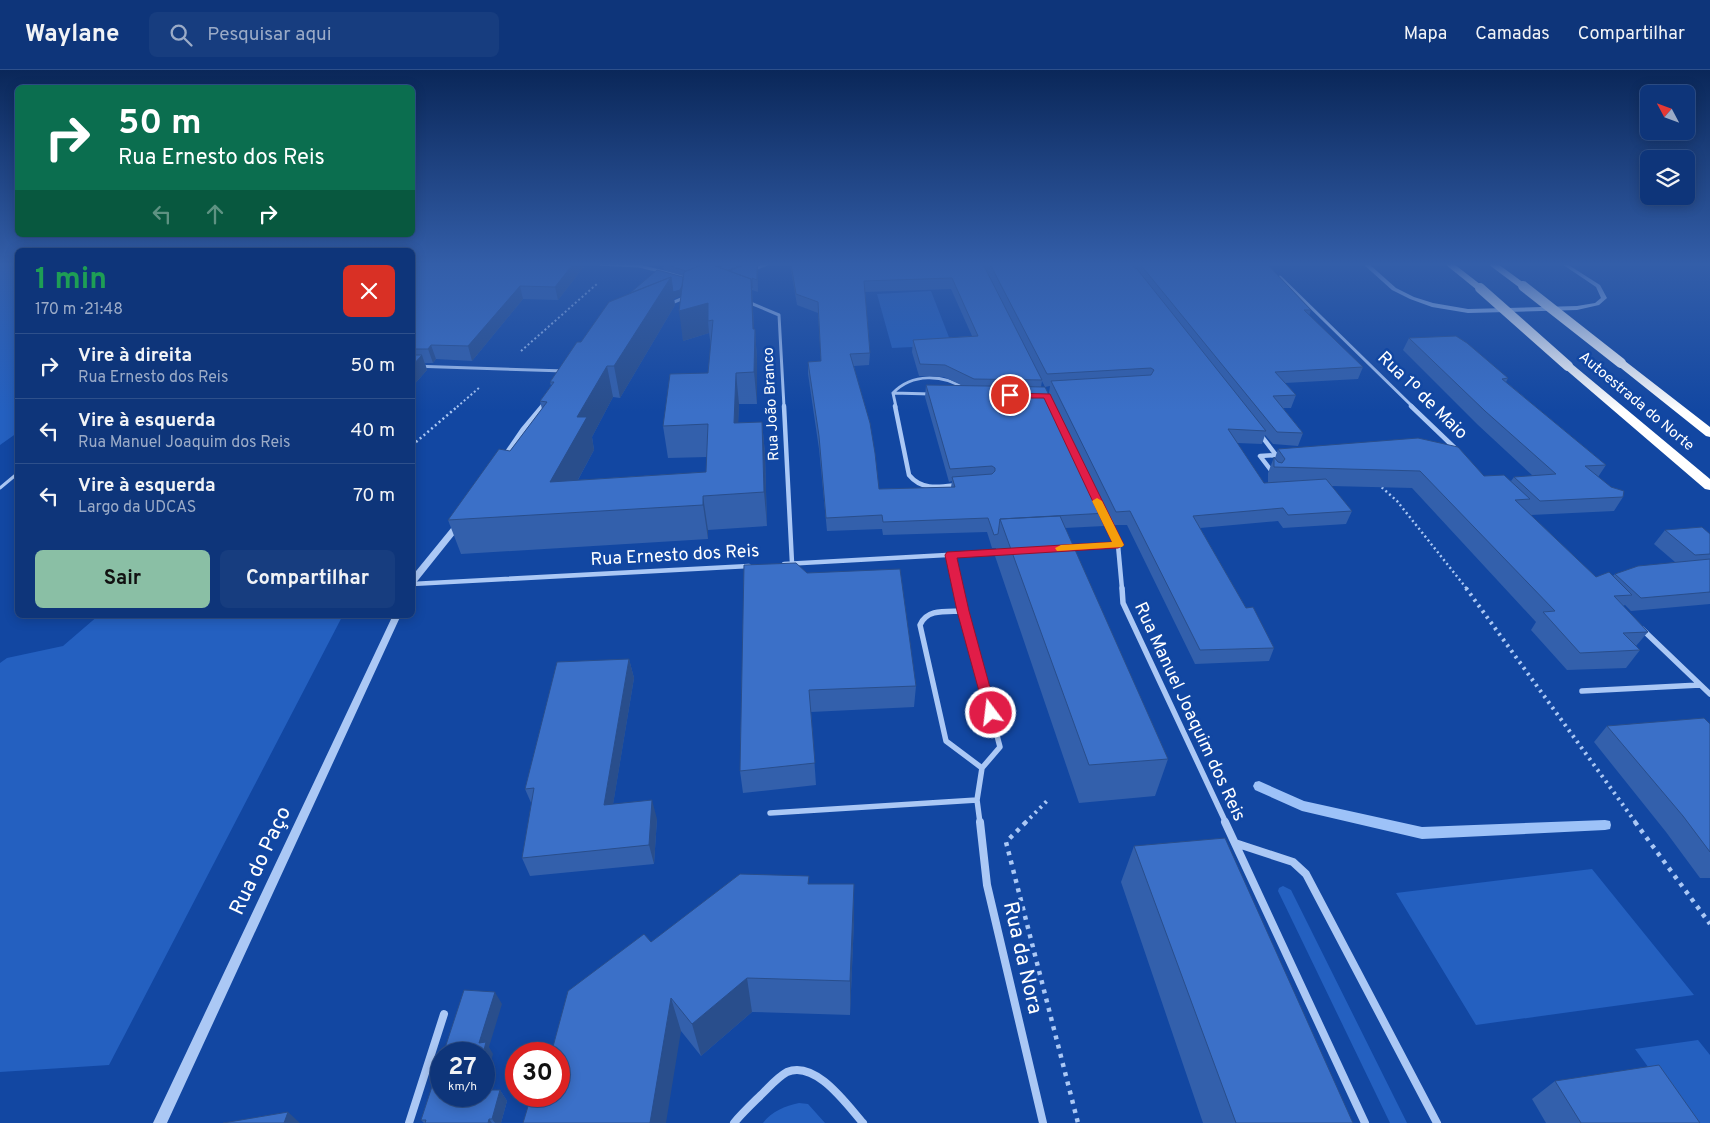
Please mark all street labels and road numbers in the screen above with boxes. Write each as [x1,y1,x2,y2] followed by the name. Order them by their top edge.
[760,346,784,462] street label: Rua João Branco
[1372,347,1472,445] street label: Rua 1º de Maio
[1574,348,1698,456] street label: Autoestrada do Norte
[590,540,760,572] street label: Rua Ernesto dos Reis
[1128,599,1250,825] street label: Rua Manuel Joaquim dos Reis
[224,802,298,920] street label: Rua do Paço
[996,899,1048,1017] street label: Rua da Nora

